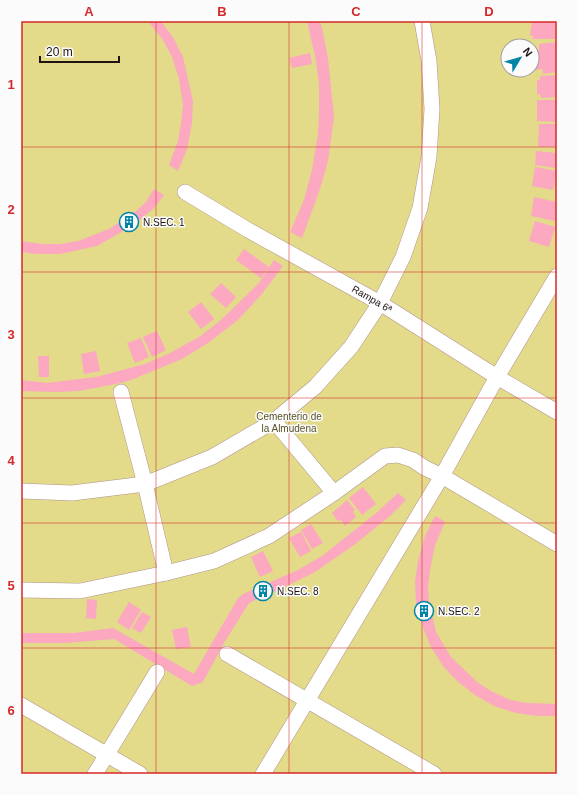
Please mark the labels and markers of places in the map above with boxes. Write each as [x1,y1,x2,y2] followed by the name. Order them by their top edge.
[118,211,140,233] building icon: N.SEC. 1
[143,217,185,228] place label: N.SEC. 1
[252,580,274,602] building icon: N.SEC. 8
[277,586,319,597] place label: N.SEC. 8
[413,600,435,622] building icon: N.SEC. 2
[438,606,480,617] place label: N.SEC. 2

